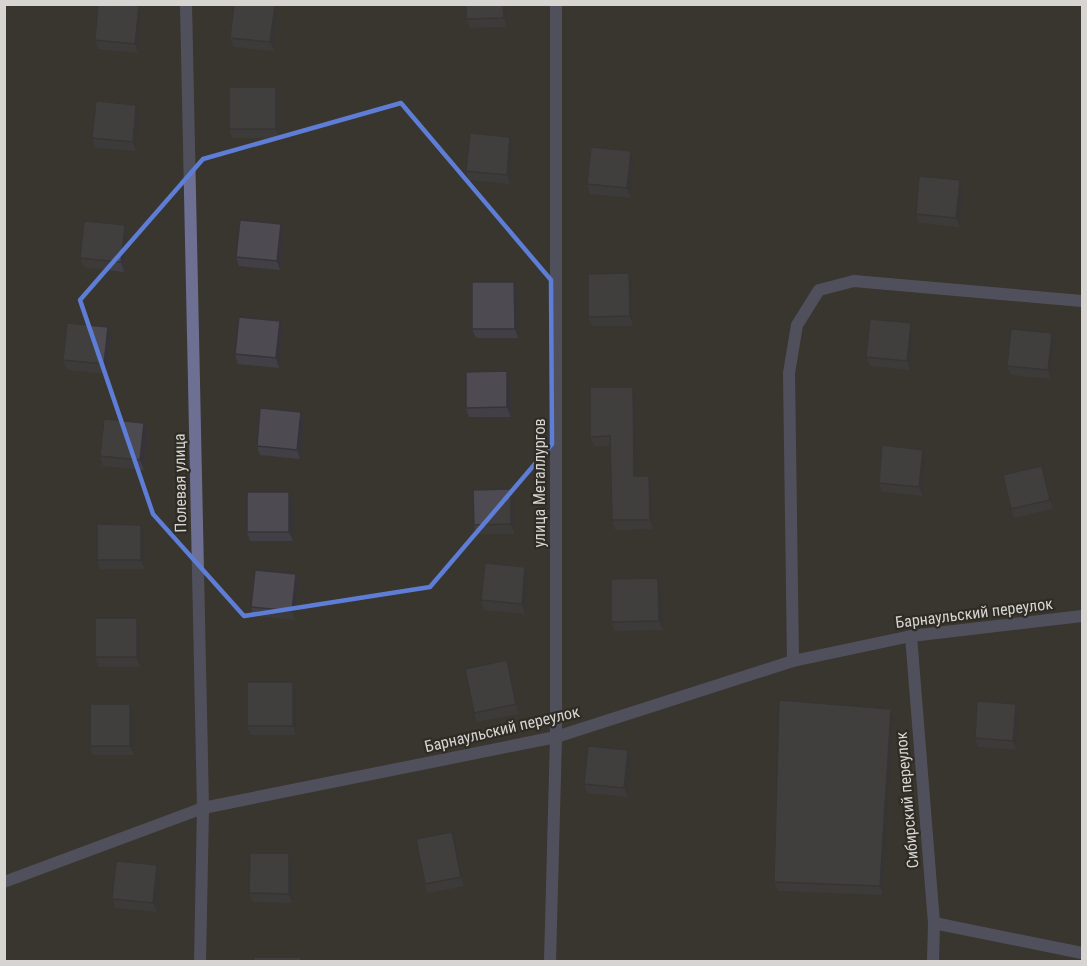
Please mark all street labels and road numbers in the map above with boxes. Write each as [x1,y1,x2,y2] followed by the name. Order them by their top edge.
[530,419,549,547] street label: улица Металлургов
[170,433,190,533] street label: Полевая улица
[894,594,1054,632] street label: Барнаульский переулок
[423,702,582,756] street label: Барнаульский переулок
[892,731,922,869] street label: Сибирский переулок

